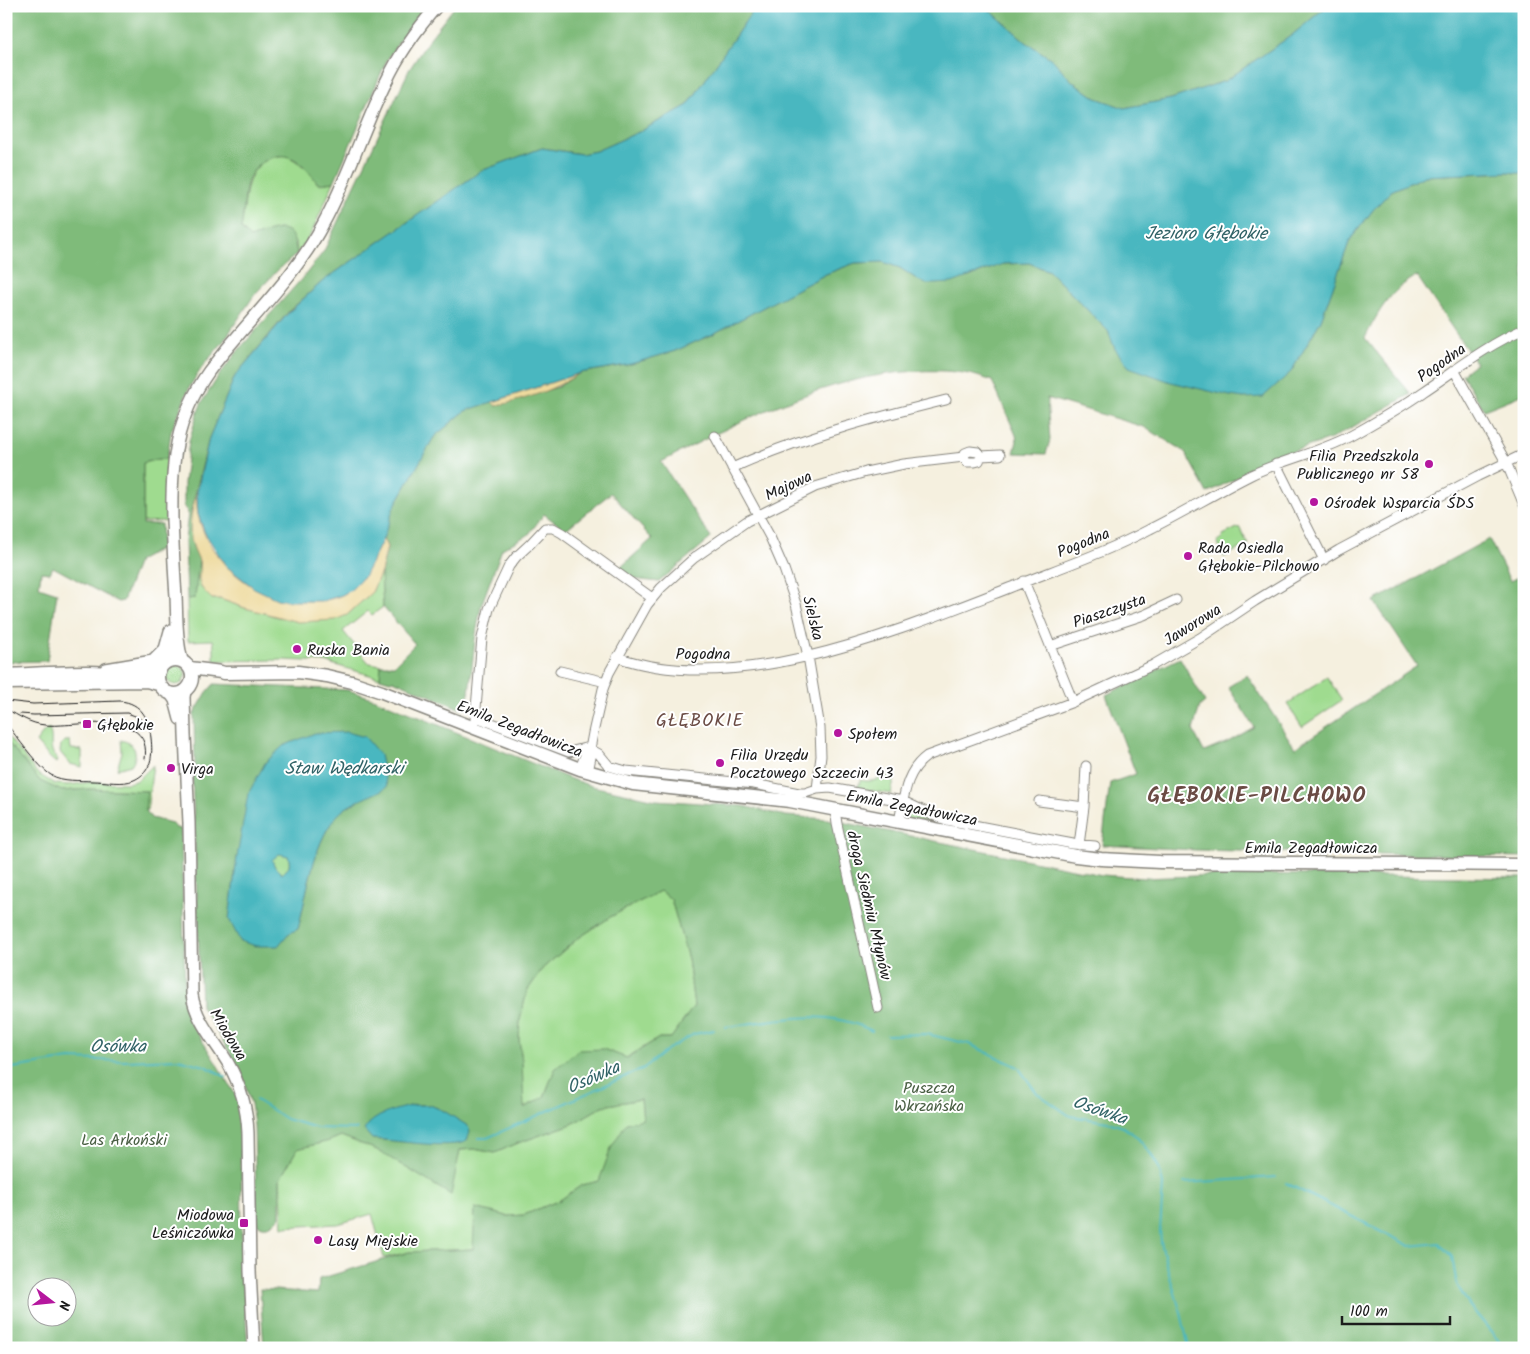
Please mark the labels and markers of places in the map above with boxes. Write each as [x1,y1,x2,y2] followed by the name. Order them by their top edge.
[1297,444,1419,487] place label: Filia Przedszkola Publicznego nr 58
[1423,458,1435,470] marker: Filia Przedszkola Publicznego nr 58
[1324,491,1475,516] place label: Ośrodek Wsparcia ŚDS
[1308,496,1320,508] marker: Ośrodek Wsparcia ŚDS
[1198,536,1319,579] place label: Rada Osiedla Głębokie-Pilchowo
[1182,550,1194,562] marker: Rada Osiedla Głębokie-Pilchowo
[307,638,390,663] place label: Ruska Bania
[291,643,303,655] marker: Ruska Bania
[97,713,154,738] place label: Głębokie
[81,718,93,730] marker: Głębokie
[848,722,897,747] place label: Społem
[832,727,844,739] marker: Społem
[730,743,894,786] place label: Filia Urzędu Pocztowego Szczecin 43
[181,757,214,782] place label: Virga
[714,757,726,769] marker: Filia Urzędu Pocztowego Szczecin 43
[165,762,177,774] marker: Virga
[152,1203,234,1246] place label: Miodowa Leśniczówka
[238,1217,250,1229] marker: Miodowa Leśniczówka
[328,1229,418,1254] place label: Lasy Miejskie
[312,1234,324,1246] marker: Lasy Miejskie

